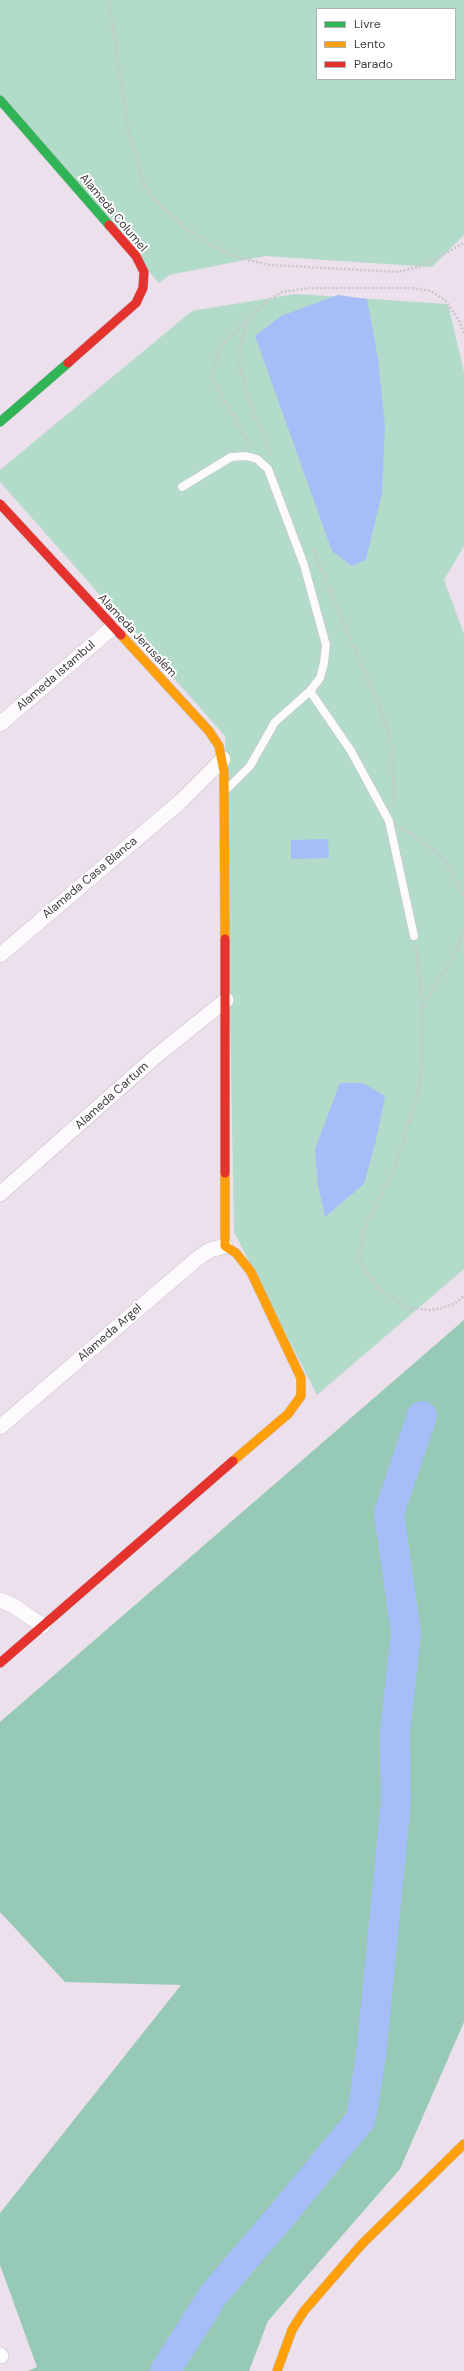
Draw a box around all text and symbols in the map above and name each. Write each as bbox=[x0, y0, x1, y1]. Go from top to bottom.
legend bbox=[316, 8, 456, 80]
text: Livre bbox=[354, 16, 381, 32]
text: Lento bbox=[354, 36, 385, 52]
text: Parado bbox=[354, 56, 393, 72]
street label: Alameda Columel bbox=[76, 171, 150, 255]
street label: Alameda Jerusalém bbox=[95, 591, 179, 681]
street label: Alameda Istambul bbox=[14, 638, 98, 714]
street label: Alameda Casa Blanca bbox=[40, 834, 140, 922]
street label: Alameda Cartum bbox=[72, 1059, 152, 1133]
street label: Alameda Argel bbox=[75, 1301, 145, 1365]

